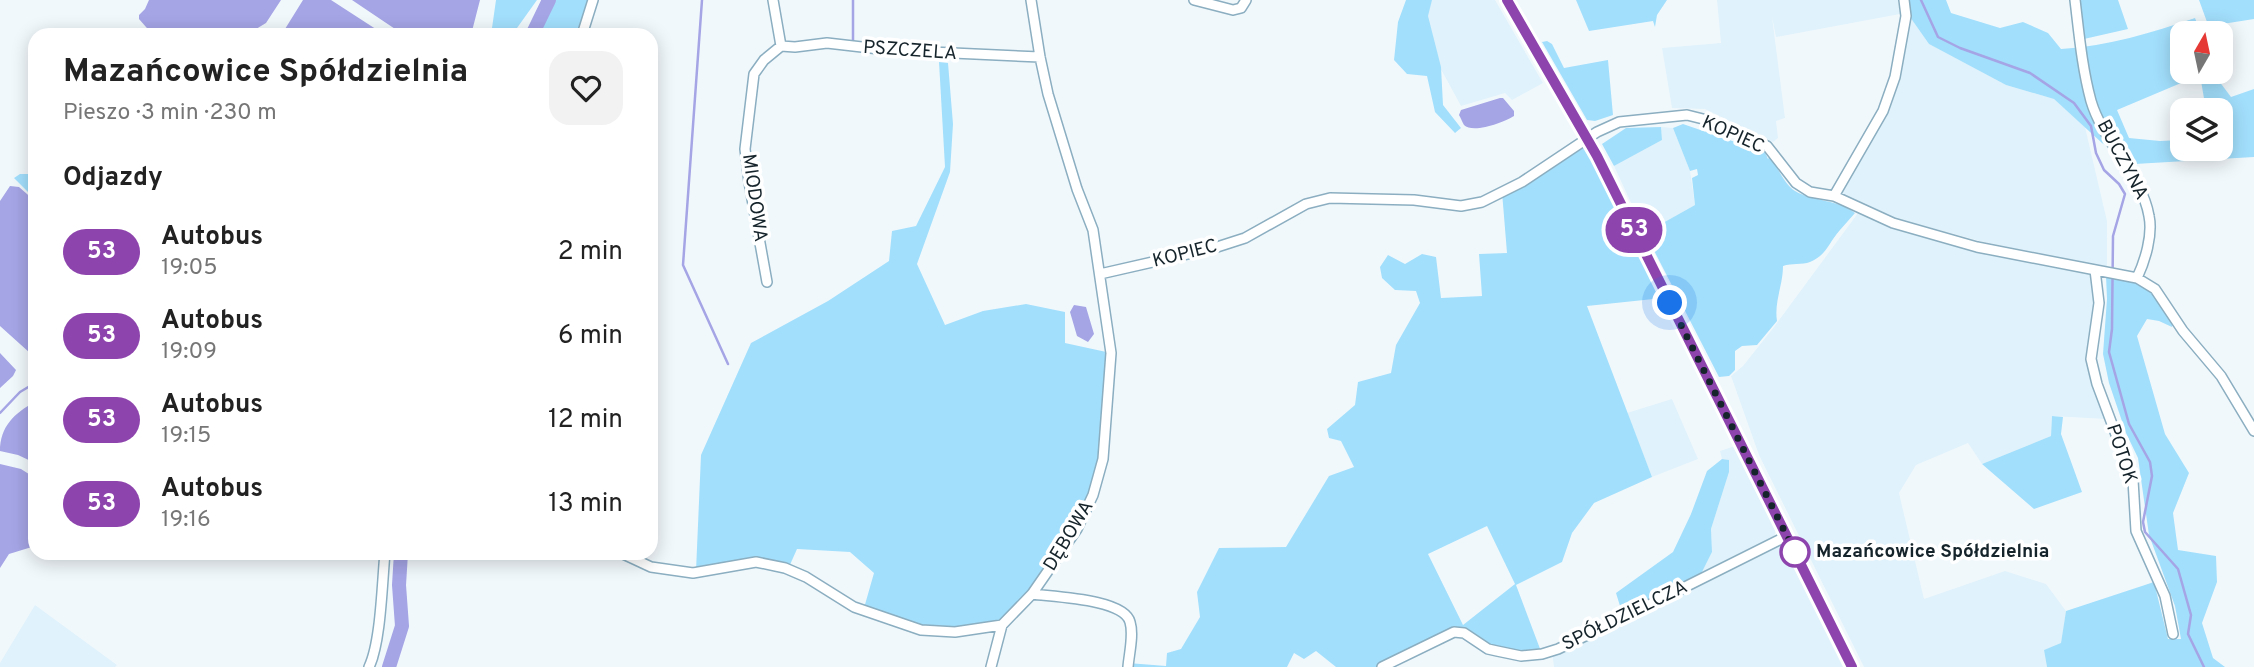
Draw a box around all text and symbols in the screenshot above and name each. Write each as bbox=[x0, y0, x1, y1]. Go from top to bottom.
north arrow bbox=[2170, 21, 2233, 84]
map controls bbox=[2170, 21, 2233, 161]
street label: PSZCZELA bbox=[862, 36, 958, 66]
button: heart bbox=[549, 51, 623, 125]
text: Mazańcowice Spółdzielnia bbox=[63, 52, 468, 94]
button: layers bbox=[2170, 98, 2233, 161]
text: Pieszo · 3 min · 230 m bbox=[63, 99, 277, 128]
street label: KOPIEC bbox=[1698, 111, 1768, 159]
street label: BUCZYNA bbox=[2091, 116, 2153, 204]
street label: MIODOWA bbox=[736, 152, 772, 244]
text: Odjazdy bbox=[63, 162, 163, 195]
line badge: 53 bbox=[1602, 207, 1666, 253]
text: 53 bbox=[1619, 215, 1649, 245]
text: Autobus bbox=[161, 221, 263, 254]
street label: KOPIEC bbox=[1150, 234, 1220, 274]
text: 2 min bbox=[558, 236, 623, 269]
text: 53 bbox=[87, 237, 116, 267]
text: 19:05 bbox=[161, 254, 218, 283]
your location bbox=[1652, 285, 1687, 320]
text: Autobus bbox=[161, 305, 263, 338]
text: 6 min bbox=[558, 320, 623, 353]
text: 53 bbox=[87, 321, 116, 351]
text: 19:09 bbox=[161, 338, 217, 367]
text: Autobus bbox=[161, 389, 263, 422]
text: 12 min bbox=[548, 404, 623, 437]
text: 53 bbox=[87, 405, 116, 435]
street label: POTOK bbox=[2100, 421, 2142, 487]
text: 19:15 bbox=[161, 422, 211, 451]
text: Autobus bbox=[161, 473, 263, 506]
text: 13 min bbox=[548, 488, 623, 521]
text: 53 bbox=[87, 489, 116, 519]
street label: DĘBOWA bbox=[1039, 496, 1099, 576]
text: 19:16 bbox=[161, 506, 211, 535]
marker: Mazańcowice Spółdzielnia bbox=[1780, 537, 1810, 567]
place label: Mazańcowice Spółdzielnia bbox=[1816, 540, 2049, 564]
street label: SPÓŁDZIELCZA bbox=[1558, 574, 1692, 657]

